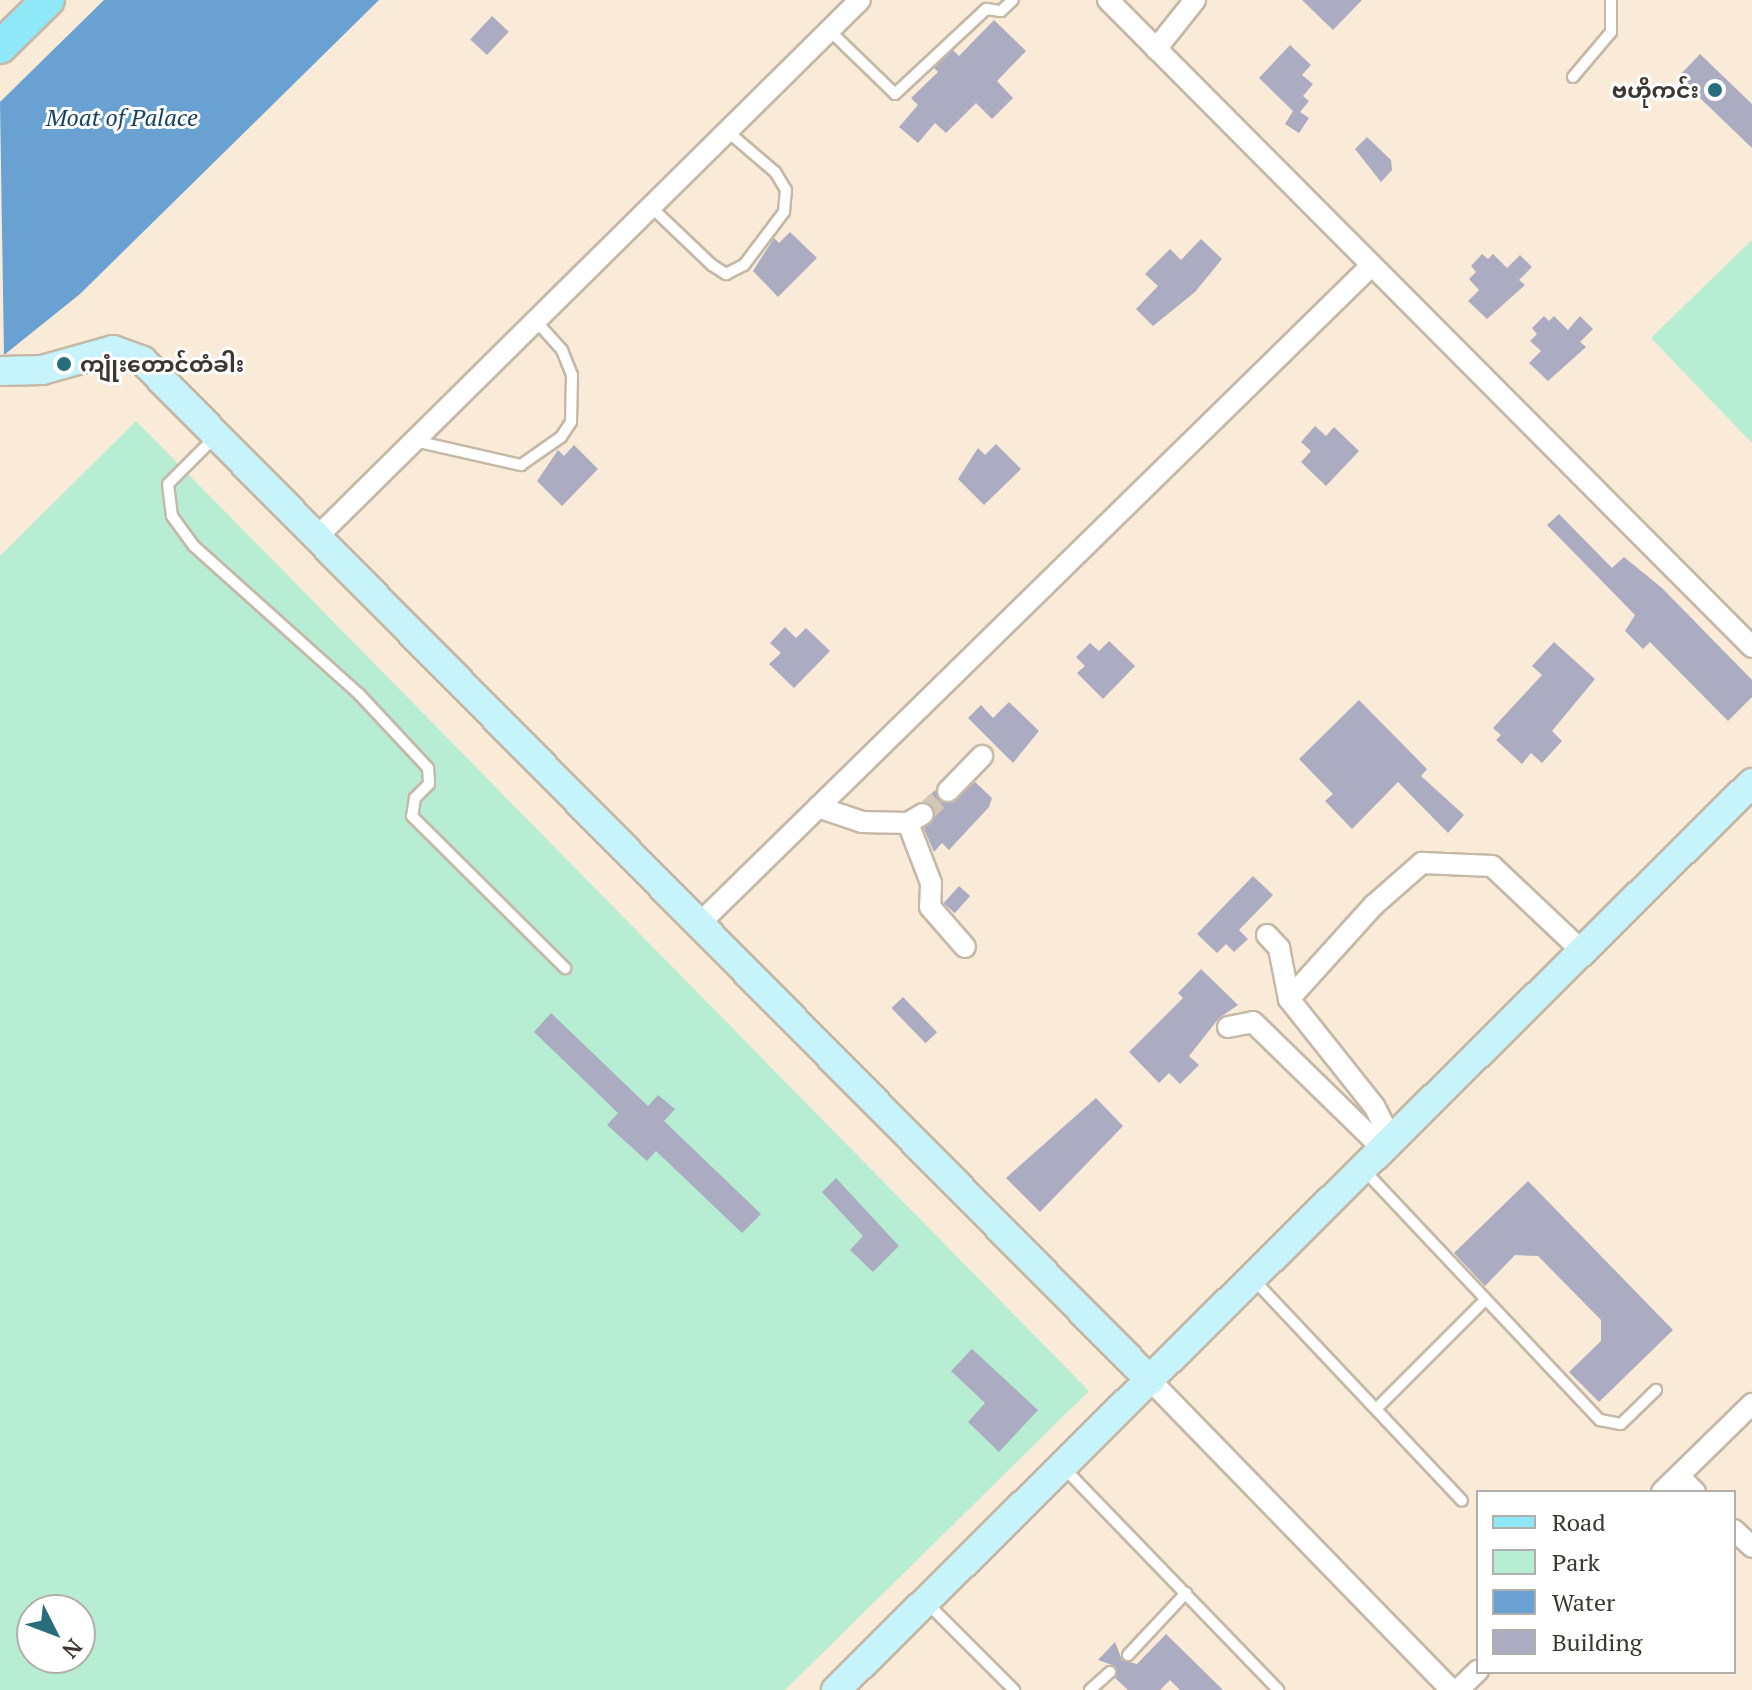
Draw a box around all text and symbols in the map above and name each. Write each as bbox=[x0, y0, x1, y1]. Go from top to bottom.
place label: ဗဟိုကင်း bbox=[1612, 77, 1699, 103]
marker: ဗဟိုကင်း bbox=[1706, 81, 1724, 99]
water label: Moat of Palace bbox=[46, 104, 198, 132]
place label: ကျုံးတောင်တံခါး bbox=[80, 351, 244, 377]
marker: ကျုံးတောင်တံခါး bbox=[55, 355, 73, 373]
legend bbox=[1476, 1490, 1736, 1674]
text: Road bbox=[1552, 1506, 1606, 1538]
text: Park bbox=[1552, 1546, 1600, 1578]
text: Water bbox=[1552, 1586, 1615, 1618]
north arrow bbox=[16, 1594, 96, 1674]
text: Building bbox=[1552, 1626, 1642, 1658]
text: N bbox=[56, 1633, 89, 1665]

